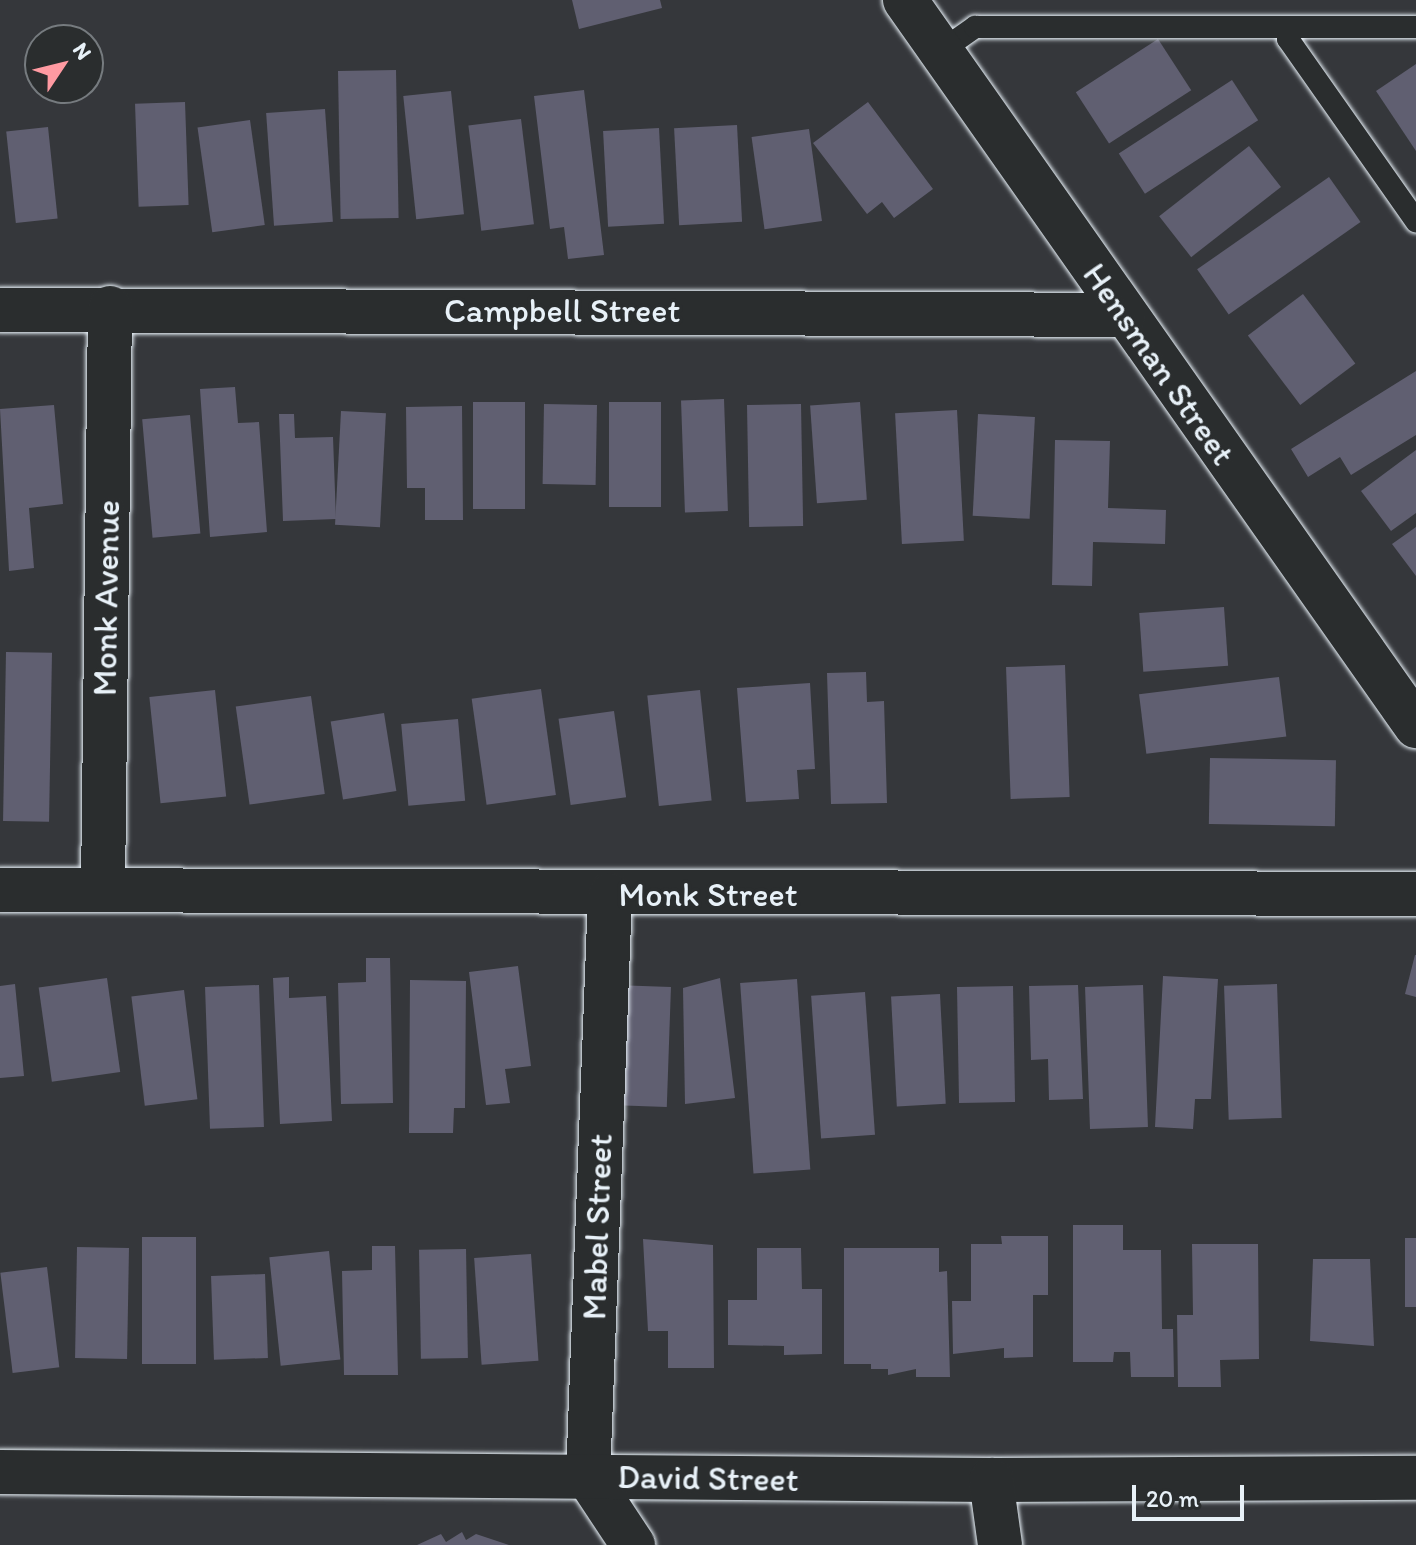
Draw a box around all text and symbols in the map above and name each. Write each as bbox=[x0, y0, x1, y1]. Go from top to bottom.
north arrow bbox=[24, 24, 104, 104]
text: N bbox=[67, 37, 98, 65]
street label: Hensman Street bbox=[1075, 256, 1243, 472]
street label: Campbell Street bbox=[444, 291, 680, 331]
street label: Monk Avenue bbox=[84, 500, 128, 696]
street label: Monk Street bbox=[619, 875, 797, 915]
street label: Mabel Street bbox=[573, 1134, 621, 1320]
street label: David Street bbox=[618, 1456, 798, 1500]
scale bar bbox=[1136, 1469, 1248, 1519]
text: 20 m bbox=[1146, 1484, 1199, 1513]

